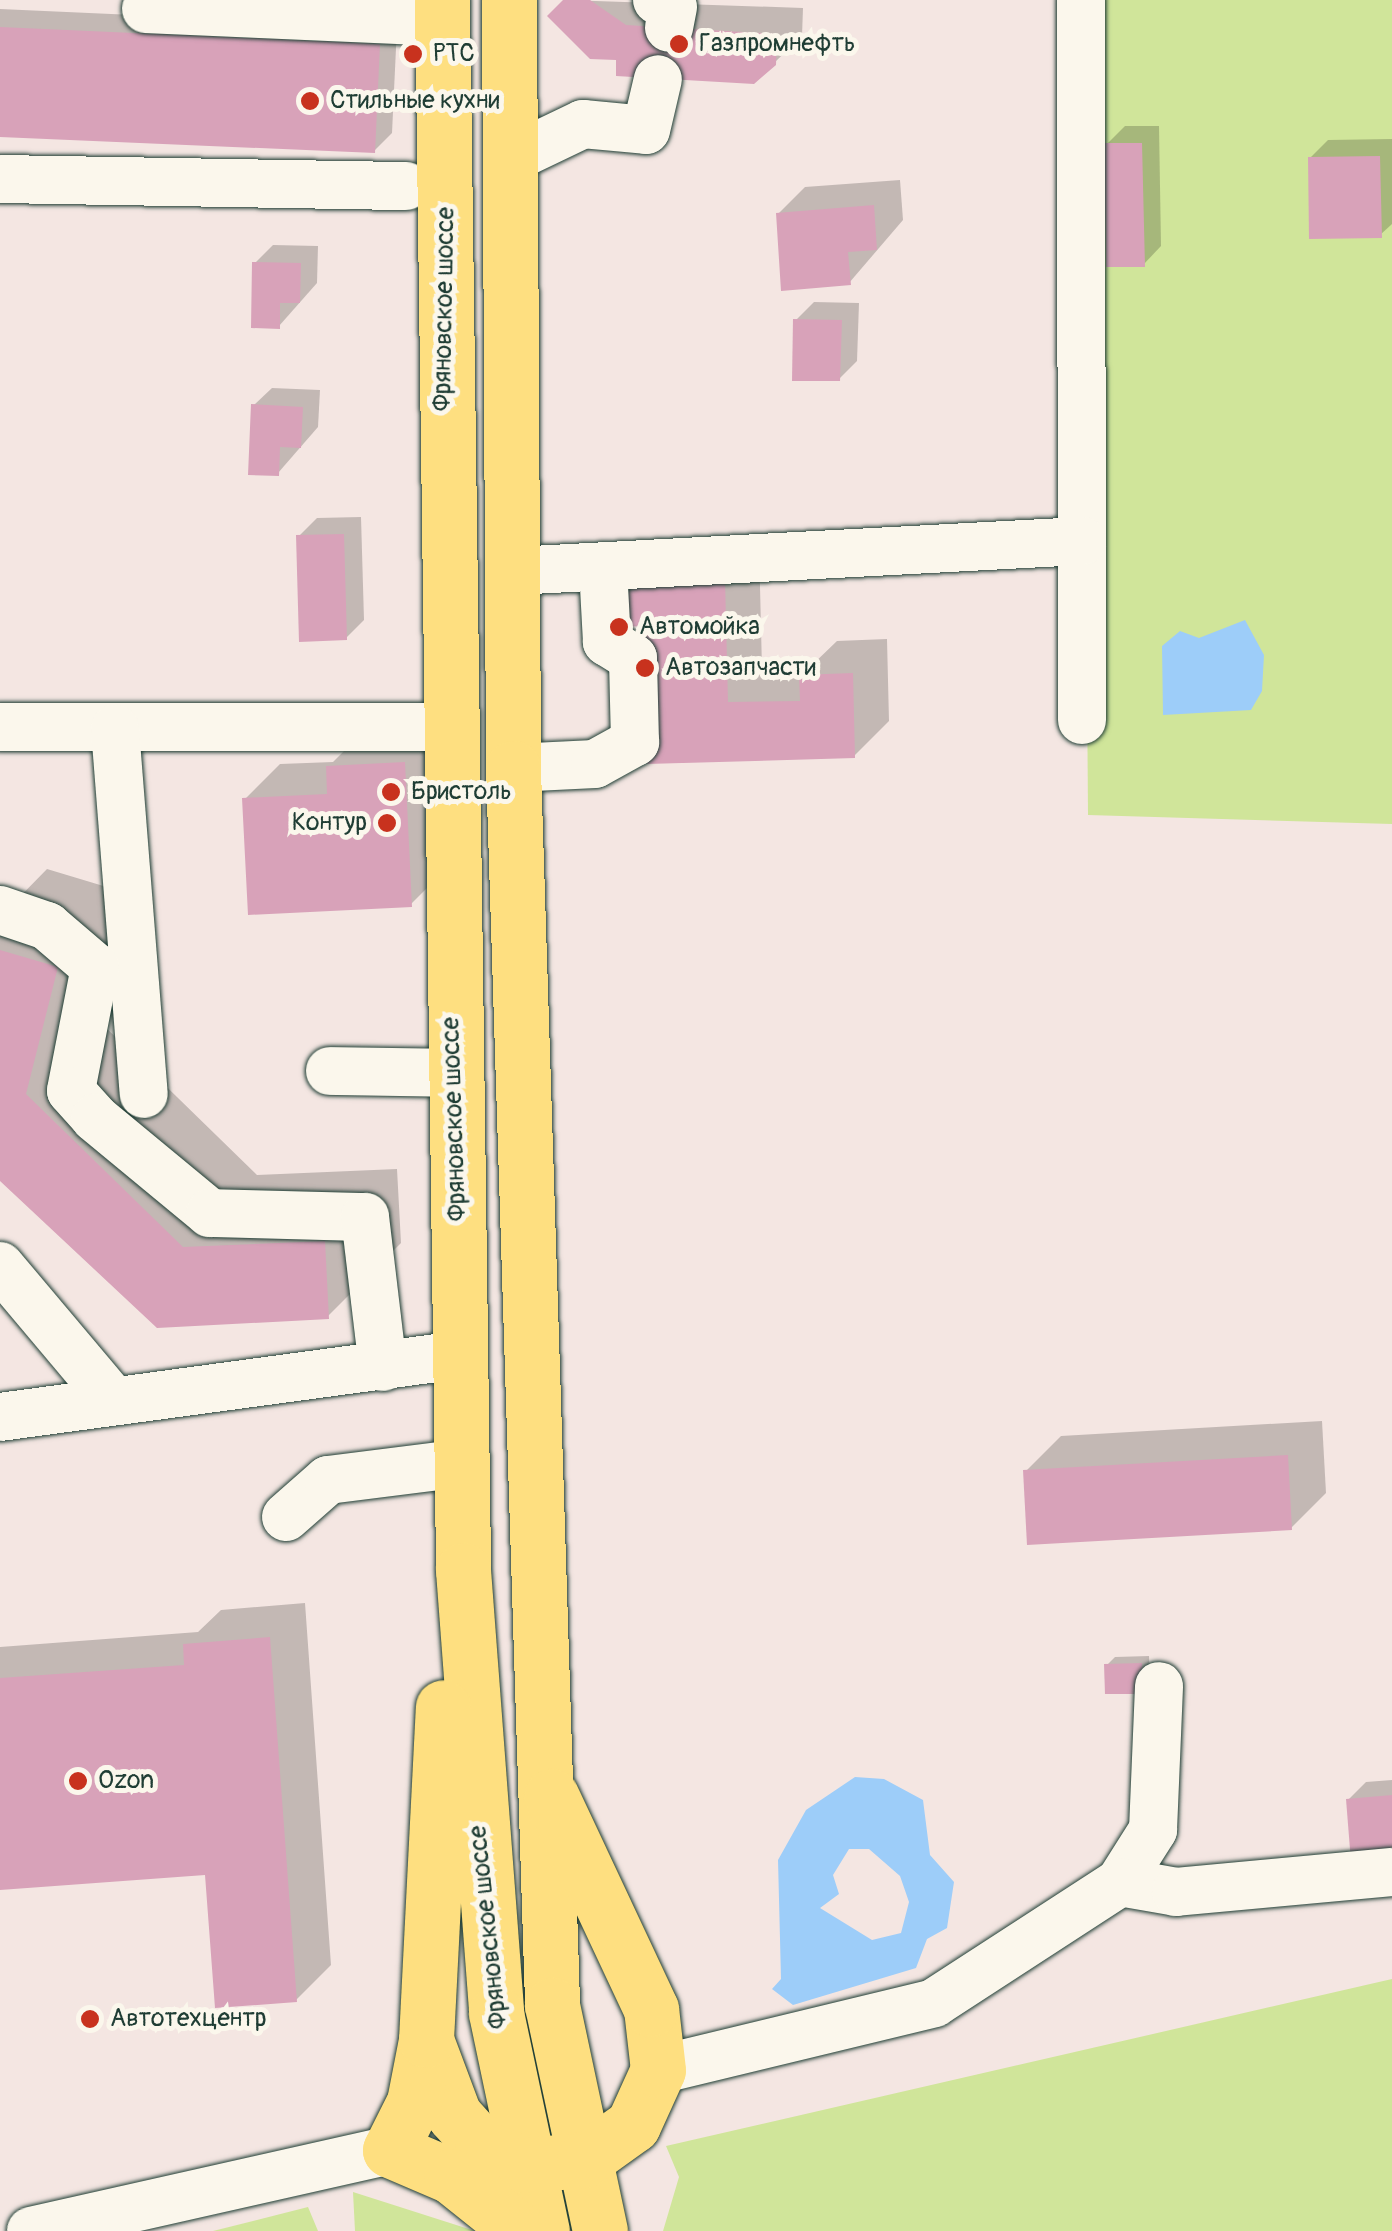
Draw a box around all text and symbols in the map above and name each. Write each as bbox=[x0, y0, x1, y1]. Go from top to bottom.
place label: Газпромнефть bbox=[699, 29, 856, 59]
marker: Газпромнефть bbox=[668, 33, 690, 55]
place label: РТС bbox=[433, 39, 475, 69]
marker: РТС bbox=[402, 43, 424, 65]
place label: Стильные кухни bbox=[330, 86, 500, 116]
marker: Стильные кухни bbox=[299, 90, 321, 112]
street label: Фряновское шоссе bbox=[428, 207, 462, 411]
place label: Автомойка bbox=[639, 612, 760, 642]
marker: Автомойка bbox=[608, 616, 630, 638]
place label: Автозапчасти bbox=[665, 653, 816, 683]
marker: Автозапчасти bbox=[634, 657, 656, 679]
place label: Бристоль bbox=[411, 777, 512, 807]
marker: Бристоль bbox=[380, 781, 402, 803]
place label: Контур bbox=[292, 808, 367, 838]
marker: Контур bbox=[376, 812, 398, 834]
street label: Фряновское шоссе bbox=[436, 1016, 474, 1222]
place label: Ozon bbox=[98, 1766, 154, 1796]
marker: Ozon bbox=[67, 1770, 89, 1792]
street label: Фряновское шоссе bbox=[463, 1824, 515, 2030]
place label: Автотехцентр bbox=[110, 2004, 267, 2034]
marker: Автотехцентр bbox=[79, 2008, 101, 2030]

